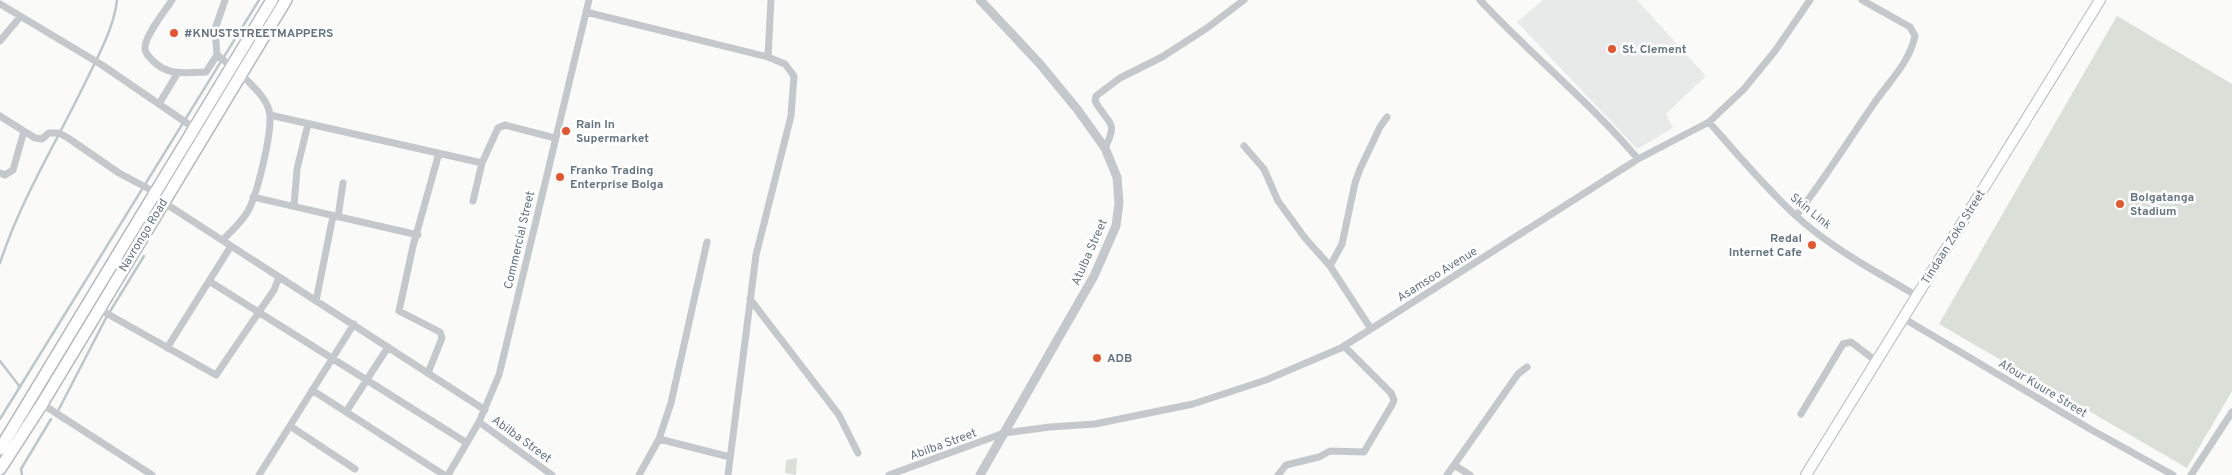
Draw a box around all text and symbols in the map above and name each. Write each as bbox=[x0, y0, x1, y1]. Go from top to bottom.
place label: #KNUSTSTREETMAPPERS bbox=[184, 26, 333, 42]
marker: #KNUSTSTREETMAPPERS bbox=[168, 27, 180, 39]
place label: St. Clement bbox=[1622, 42, 1687, 58]
marker: St. Clement bbox=[1606, 43, 1618, 55]
place label: Rain In Supermarket bbox=[576, 117, 649, 147]
marker: Rain In Supermarket bbox=[560, 125, 572, 137]
place label: Franko Trading Enterprise Bolga bbox=[570, 163, 663, 193]
marker: Franko Trading Enterprise Bolga bbox=[554, 171, 566, 183]
street label: Tindaan Zoko Street bbox=[1918, 187, 1990, 288]
street label: Commercial Street bbox=[501, 189, 539, 291]
street label: Skin Link bbox=[1786, 190, 1834, 233]
place label: Bolgatanga Stadium bbox=[2130, 190, 2194, 220]
street label: Navrongo Road bbox=[116, 196, 172, 275]
marker: Bolgatanga Stadium bbox=[2114, 198, 2126, 210]
street label: Atulba Street bbox=[1068, 217, 1112, 288]
place label: Redal Internet Cafe bbox=[1729, 231, 1802, 261]
marker: Redal Internet Cafe bbox=[1806, 239, 1818, 251]
street label: Asamsoo Avenue bbox=[1394, 244, 1481, 306]
place label: ADB bbox=[1107, 351, 1132, 367]
marker: ADB bbox=[1091, 352, 1103, 364]
street label: Afour Kuure Street bbox=[1995, 356, 2090, 422]
street label: Abilba Street bbox=[488, 413, 554, 467]
street label: Abilba Street bbox=[908, 425, 979, 464]

